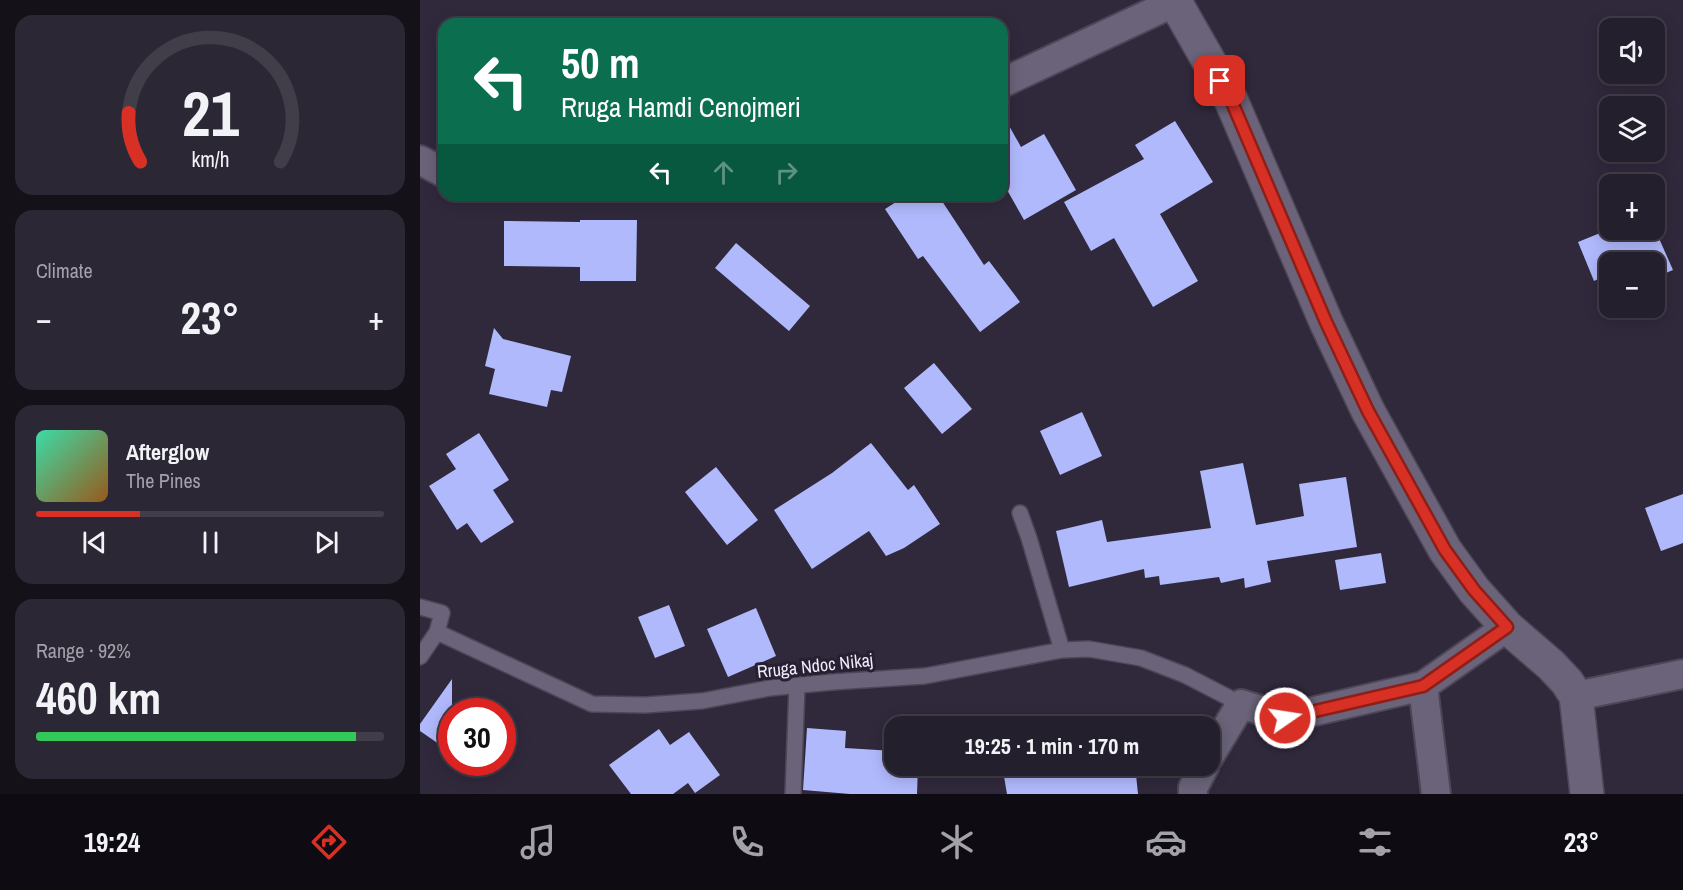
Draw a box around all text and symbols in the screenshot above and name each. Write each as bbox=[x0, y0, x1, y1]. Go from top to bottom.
map controls bbox=[1599, 18, 1665, 318]
button: sound bbox=[1599, 18, 1665, 84]
text: 50 m bbox=[561, 35, 640, 91]
icon: left bbox=[462, 42, 540, 120]
pin bbox=[1194, 55, 1245, 106]
icon: arrive bbox=[1203, 64, 1236, 97]
text: 21 bbox=[182, 71, 239, 155]
text: Rruga Hamdi Cenojmeri bbox=[561, 89, 801, 125]
button: layers bbox=[1599, 96, 1665, 162]
text: km/h bbox=[191, 145, 229, 174]
icon: left bbox=[644, 156, 677, 189]
icon: ahead bbox=[707, 156, 740, 189]
icon: right bbox=[770, 156, 803, 189]
button: + bbox=[1599, 174, 1665, 240]
button: − bbox=[1599, 252, 1665, 318]
text: Climate bbox=[36, 257, 93, 284]
text: 23° bbox=[180, 287, 240, 348]
text: − bbox=[36, 296, 52, 340]
text: + bbox=[368, 296, 384, 340]
text: Afterglow bbox=[126, 437, 209, 467]
text: The Pines bbox=[126, 467, 201, 494]
icon: previous bbox=[78, 526, 111, 559]
icon: pause bbox=[194, 526, 227, 559]
icon: next bbox=[310, 526, 343, 559]
text: Range · 92% bbox=[36, 637, 131, 664]
street label: Rruga Ndoc Nikaj bbox=[756, 647, 874, 684]
text: 460 km bbox=[36, 667, 161, 728]
position arrow bbox=[1253, 686, 1317, 750]
speed limit sign: 30 bbox=[438, 698, 516, 776]
text: 19:25 · 1 min · 170 m bbox=[965, 731, 1139, 761]
icon: directions bbox=[308, 821, 350, 863]
icon: music bbox=[517, 821, 559, 863]
icon: phone bbox=[726, 821, 768, 863]
icon: climate bbox=[936, 821, 978, 863]
icon: car bbox=[1145, 821, 1187, 863]
icon: filters bbox=[1354, 821, 1396, 863]
text: 19:24 bbox=[84, 824, 140, 860]
text: 23° bbox=[1564, 824, 1599, 860]

